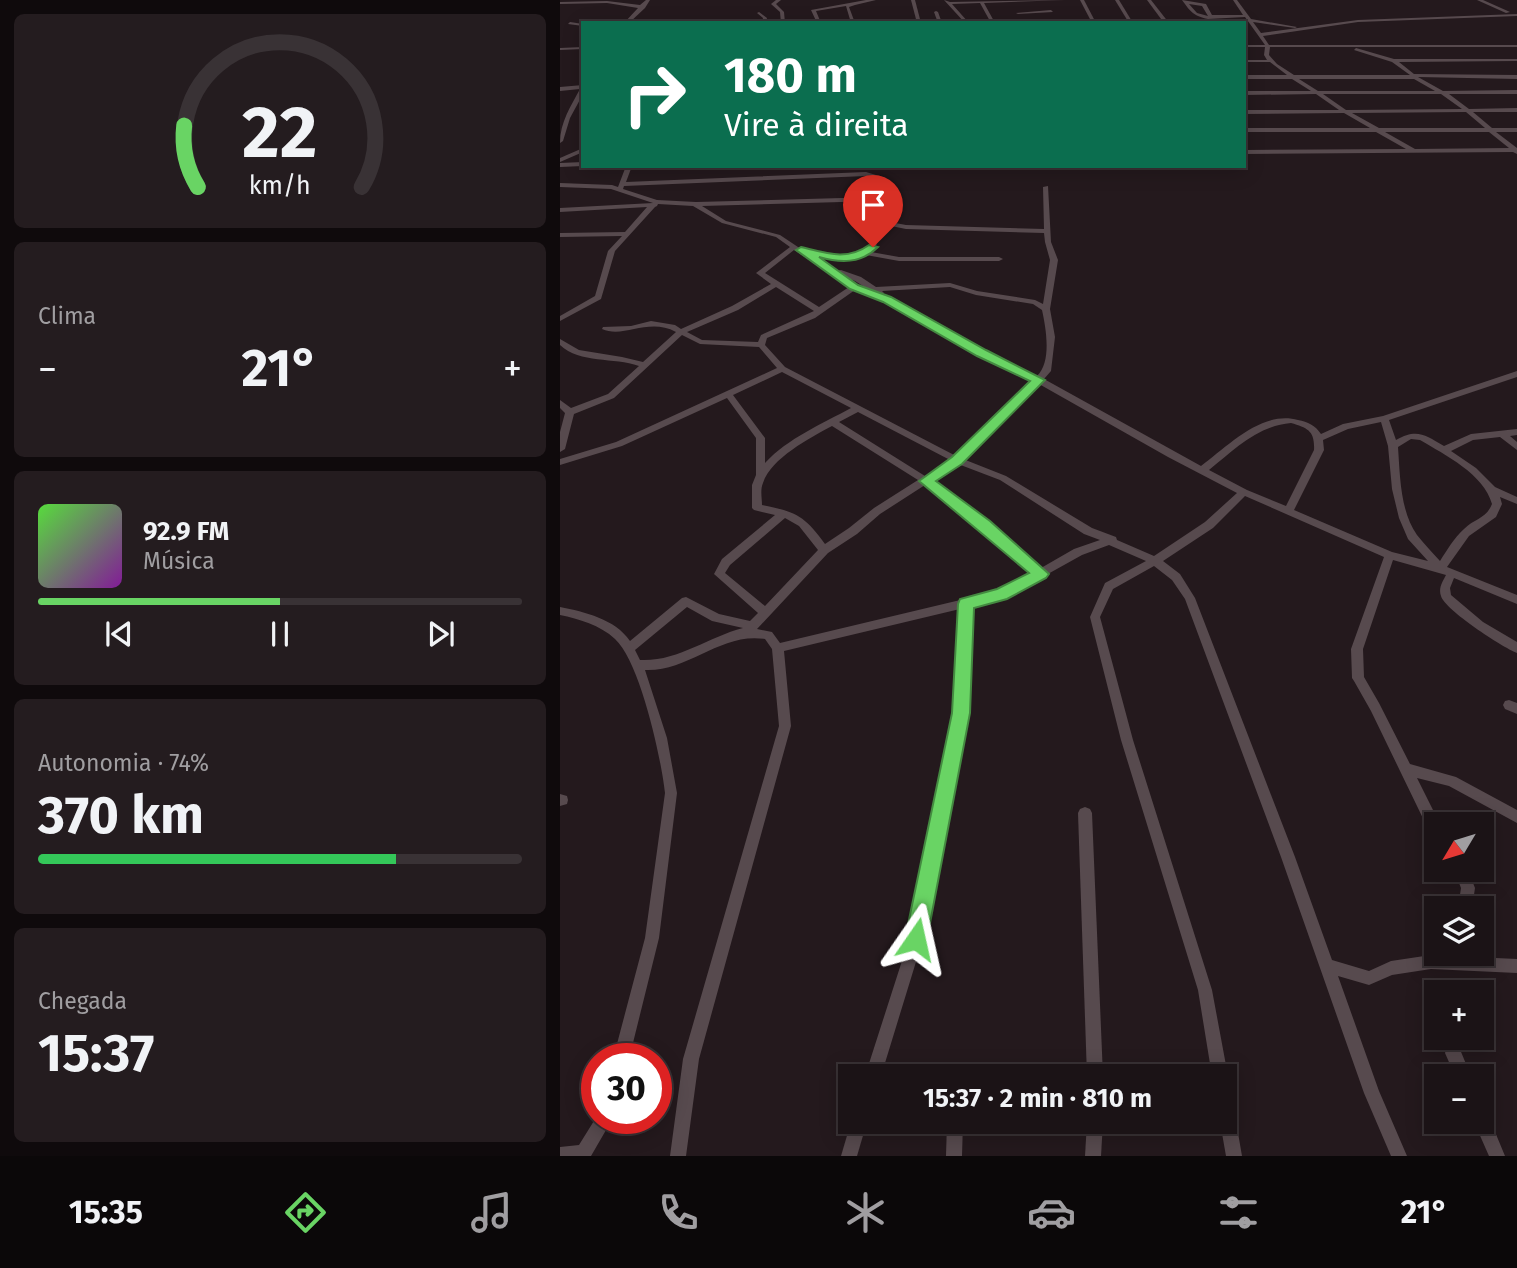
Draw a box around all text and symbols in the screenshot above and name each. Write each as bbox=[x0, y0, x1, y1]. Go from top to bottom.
text: 180 m bbox=[724, 46, 857, 105]
icon: right bbox=[609, 49, 700, 140]
text: 22 bbox=[242, 90, 318, 177]
text: Vire à direita bbox=[724, 106, 909, 144]
text: km/h bbox=[249, 171, 311, 201]
pin bbox=[843, 175, 903, 247]
icon: arrive bbox=[854, 186, 892, 224]
text: Clima bbox=[38, 302, 96, 330]
text: 21° bbox=[242, 337, 319, 400]
text: − bbox=[38, 346, 57, 392]
text: + bbox=[503, 346, 522, 392]
text: 92.9 FM bbox=[143, 516, 229, 547]
text: Música bbox=[143, 547, 215, 575]
icon: previous bbox=[100, 615, 138, 653]
icon: pause bbox=[261, 615, 299, 653]
icon: next bbox=[422, 615, 460, 653]
text: Autonomia · 74% bbox=[38, 749, 209, 777]
text: 370 km bbox=[38, 784, 204, 847]
north arrow bbox=[1424, 812, 1494, 882]
map controls bbox=[1424, 812, 1494, 1134]
button: layers bbox=[1424, 896, 1494, 966]
position arrow bbox=[879, 902, 953, 976]
button: + bbox=[1424, 980, 1494, 1050]
text: Chegada bbox=[38, 987, 127, 1015]
text: 15:37 bbox=[38, 1022, 154, 1085]
speed limit sign: 30 bbox=[581, 1043, 672, 1134]
button: − bbox=[1424, 1064, 1494, 1134]
text: 15:37 · 2 min · 810 m bbox=[923, 1083, 1152, 1114]
icon: directions bbox=[281, 1188, 330, 1237]
icon: music bbox=[467, 1188, 516, 1237]
icon: phone bbox=[654, 1188, 703, 1237]
icon: climate bbox=[841, 1188, 890, 1237]
icon: car bbox=[1027, 1188, 1076, 1237]
icon: filters bbox=[1214, 1188, 1263, 1237]
text: 15:35 bbox=[69, 1193, 143, 1231]
text: 21° bbox=[1401, 1193, 1448, 1231]

